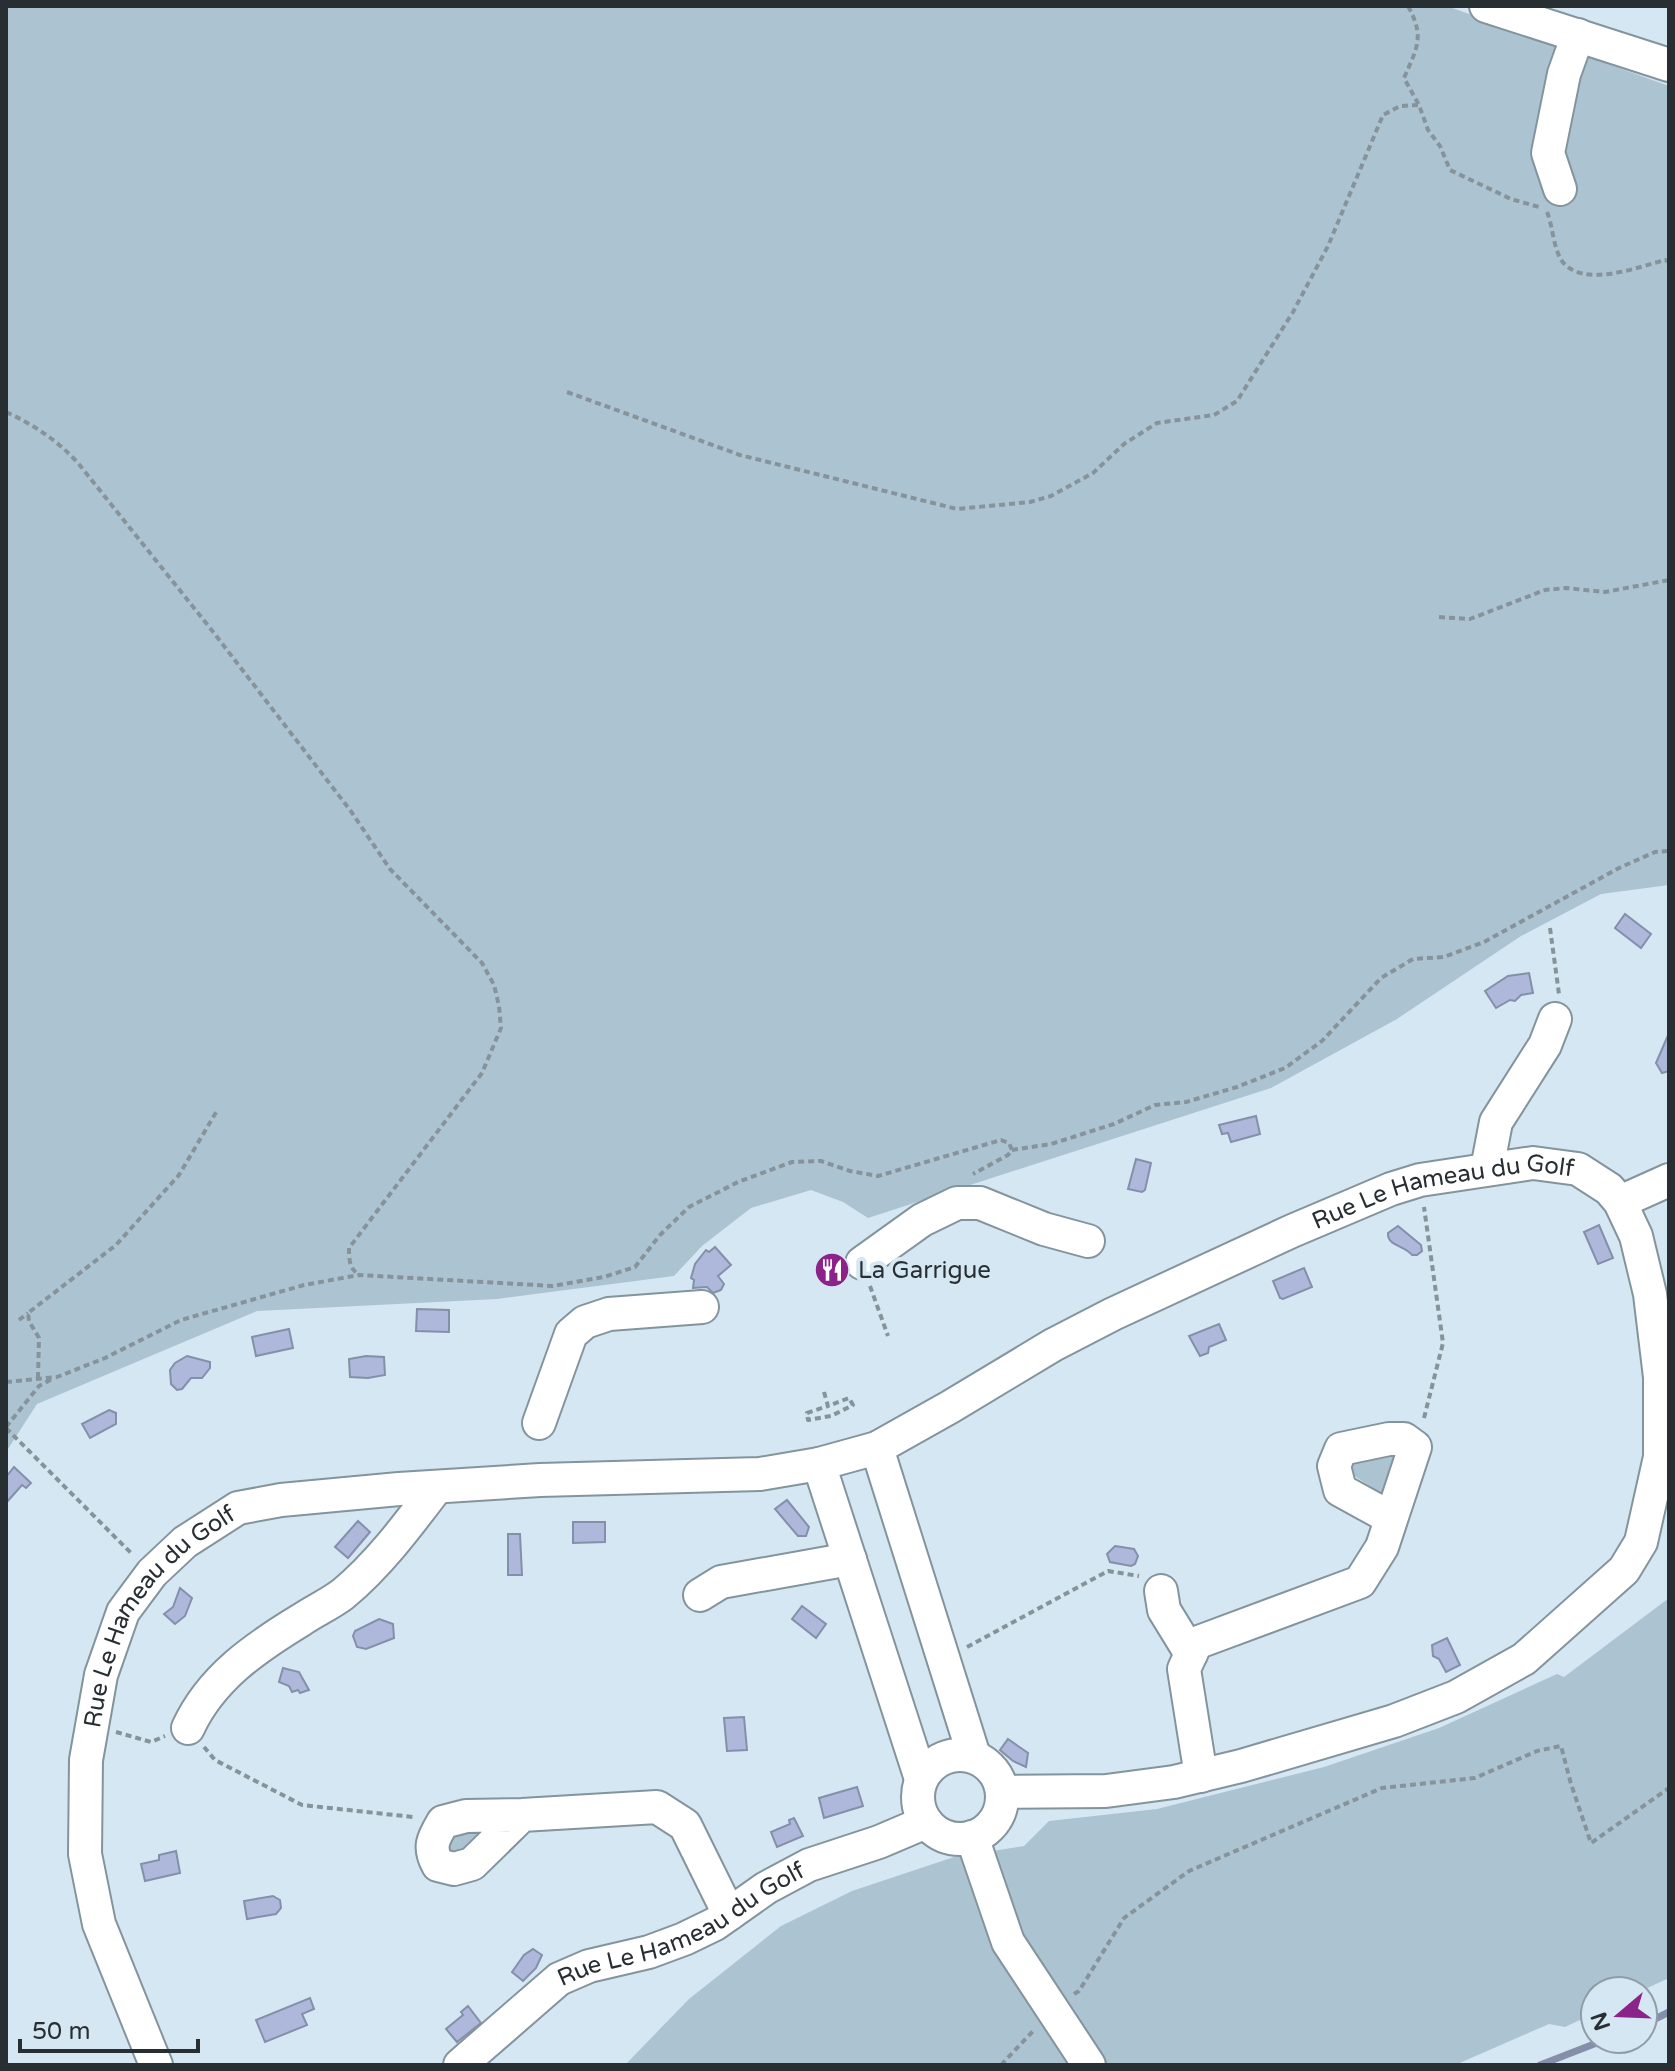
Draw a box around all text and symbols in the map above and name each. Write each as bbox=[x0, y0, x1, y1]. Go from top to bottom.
street label: Rue Le Hameau du Golf bbox=[1308, 1148, 1577, 1236]
restaurant icon: La Garrigue bbox=[813, 1251, 851, 1289]
place label: La Garrigue bbox=[858, 1256, 991, 1285]
street label: Rue Le Hameau du Golf bbox=[78, 1499, 242, 1730]
street label: Rue Le Hameau du Golf bbox=[553, 1856, 811, 1993]
north arrow bbox=[1579, 1975, 1659, 2055]
scale bar bbox=[20, 2003, 198, 2053]
text: N bbox=[1586, 2009, 1616, 2034]
text: 50 m bbox=[32, 2017, 90, 2046]

